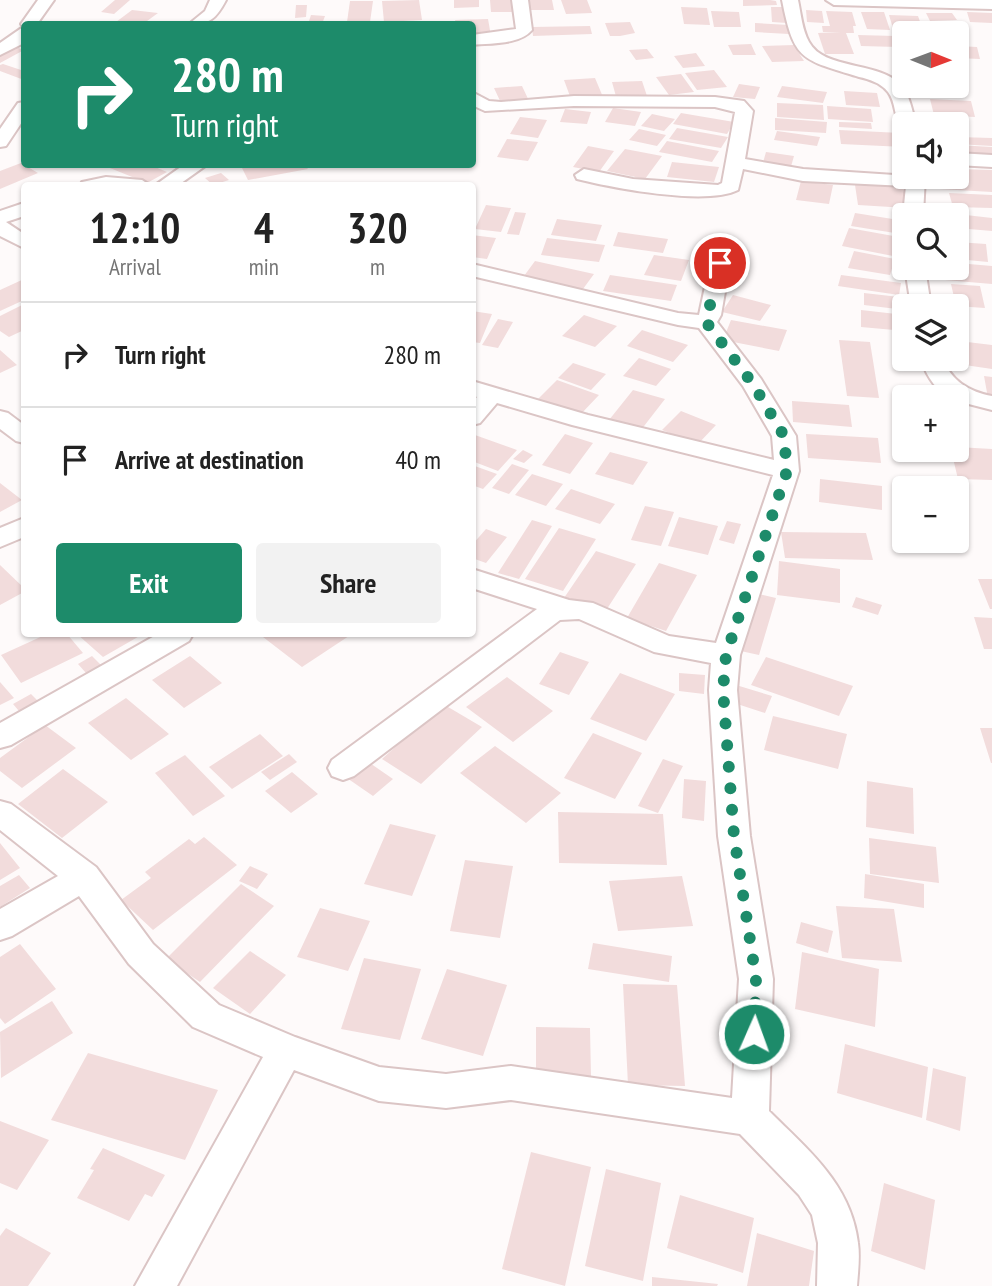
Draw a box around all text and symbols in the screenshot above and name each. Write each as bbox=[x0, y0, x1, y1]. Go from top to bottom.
north arrow bbox=[892, 21, 970, 98]
map controls bbox=[892, 21, 969, 553]
text: 280 m bbox=[171, 42, 284, 106]
icon: right bbox=[56, 49, 147, 140]
text: Turn right bbox=[171, 104, 279, 146]
button: sound bbox=[892, 112, 969, 189]
text: 12:10 bbox=[89, 200, 180, 255]
text: 4 bbox=[254, 200, 274, 255]
text: 320 bbox=[347, 200, 408, 255]
button: search bbox=[892, 203, 969, 280]
pin bbox=[690, 233, 750, 293]
icon: arrive bbox=[701, 244, 739, 282]
text: Arrival bbox=[109, 252, 161, 281]
text: min bbox=[249, 252, 279, 281]
text: m bbox=[370, 252, 385, 281]
button: layers bbox=[892, 294, 969, 371]
icon: right bbox=[56, 336, 94, 374]
text: Turn right bbox=[115, 338, 206, 371]
text: 280 m bbox=[383, 338, 441, 371]
button: + bbox=[892, 385, 969, 462]
icon: arrive bbox=[56, 441, 94, 479]
text: Arrive at destination bbox=[115, 443, 304, 476]
text: 40 m bbox=[395, 443, 441, 476]
button: − bbox=[892, 476, 969, 553]
button: Exit bbox=[56, 543, 242, 623]
button: Share bbox=[256, 543, 441, 623]
position arrow bbox=[717, 997, 791, 1071]

